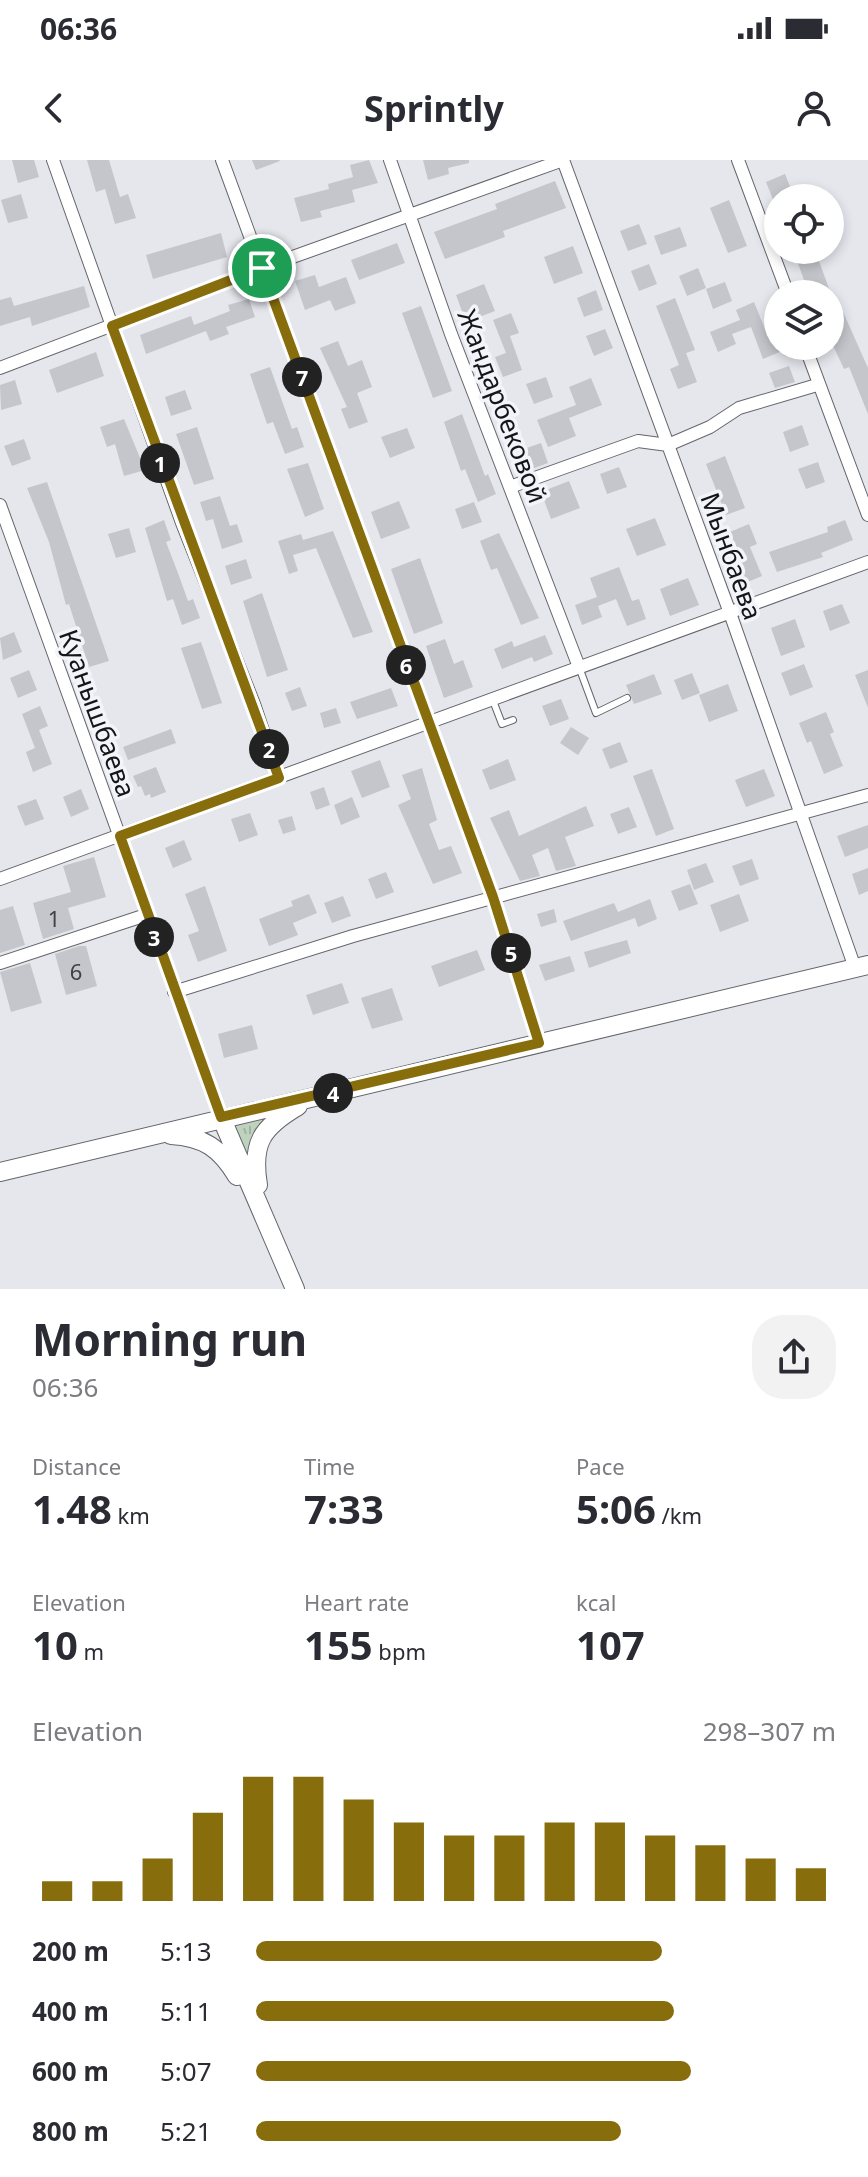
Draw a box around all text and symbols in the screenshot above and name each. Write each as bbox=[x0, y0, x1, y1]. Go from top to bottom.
text: 06:36 bbox=[40, 8, 117, 49]
text: Sprintly bbox=[364, 84, 504, 133]
icon: back bbox=[32, 86, 76, 130]
icon: person bbox=[792, 86, 836, 130]
map controls bbox=[764, 184, 844, 360]
button: locate bbox=[764, 184, 844, 264]
pin bbox=[228, 234, 296, 302]
icon: arrive bbox=[240, 246, 284, 290]
button: layers bbox=[764, 280, 844, 360]
street label: Жандарбековой bbox=[450, 304, 556, 508]
pin: 7 bbox=[282, 357, 322, 397]
text: 7 bbox=[296, 362, 308, 392]
pin: 1 bbox=[140, 443, 180, 483]
text: 1 bbox=[154, 448, 166, 478]
street label: Мынбаева bbox=[692, 487, 772, 625]
street label: Куанышбаева bbox=[51, 624, 145, 802]
pin: 6 bbox=[386, 645, 426, 685]
text: 6 bbox=[400, 650, 412, 680]
pin: 2 bbox=[249, 729, 289, 769]
text: 2 bbox=[263, 734, 275, 764]
house number: 1 bbox=[48, 903, 60, 933]
pin: 3 bbox=[134, 917, 174, 957]
text: 3 bbox=[148, 922, 160, 952]
pin: 5 bbox=[491, 933, 531, 973]
text: 5 bbox=[505, 938, 517, 968]
house number: 6 bbox=[70, 956, 82, 986]
pin: 4 bbox=[313, 1073, 353, 1113]
text: 4 bbox=[327, 1078, 339, 1108]
text: Morning run bbox=[32, 1309, 307, 1369]
button: share bbox=[752, 1315, 836, 1399]
text: 06:36 bbox=[32, 1369, 98, 1405]
text: Distance bbox=[32, 1451, 121, 1481]
text: Time bbox=[304, 1451, 355, 1481]
text: Pace bbox=[576, 1451, 625, 1481]
text: 1.48 bbox=[32, 1481, 112, 1536]
text: 7:33 bbox=[304, 1481, 384, 1536]
text: 5:06 bbox=[576, 1481, 656, 1536]
text: km bbox=[112, 1500, 150, 1530]
text: /km bbox=[656, 1500, 702, 1530]
text: Elevation bbox=[32, 1587, 126, 1617]
text: Heart rate bbox=[304, 1587, 409, 1617]
text: kcal bbox=[576, 1587, 616, 1617]
text: 10 bbox=[32, 1617, 78, 1672]
text: 155 bbox=[304, 1617, 373, 1672]
text: 107 bbox=[576, 1617, 645, 1672]
text: m bbox=[78, 1636, 104, 1666]
text: bpm bbox=[373, 1636, 426, 1666]
text: Elevation bbox=[32, 1713, 143, 1749]
text: 298–307 m bbox=[703, 1713, 836, 1749]
text: 200 m bbox=[32, 1933, 109, 1969]
text: 5:13 bbox=[160, 1933, 212, 1969]
text: 400 m bbox=[32, 1993, 109, 2029]
text: 5:11 bbox=[160, 1993, 212, 2029]
text: 600 m bbox=[32, 2053, 109, 2089]
text: 5:07 bbox=[160, 2053, 212, 2089]
text: 800 m bbox=[32, 2113, 109, 2149]
text: 5:21 bbox=[160, 2113, 212, 2149]

